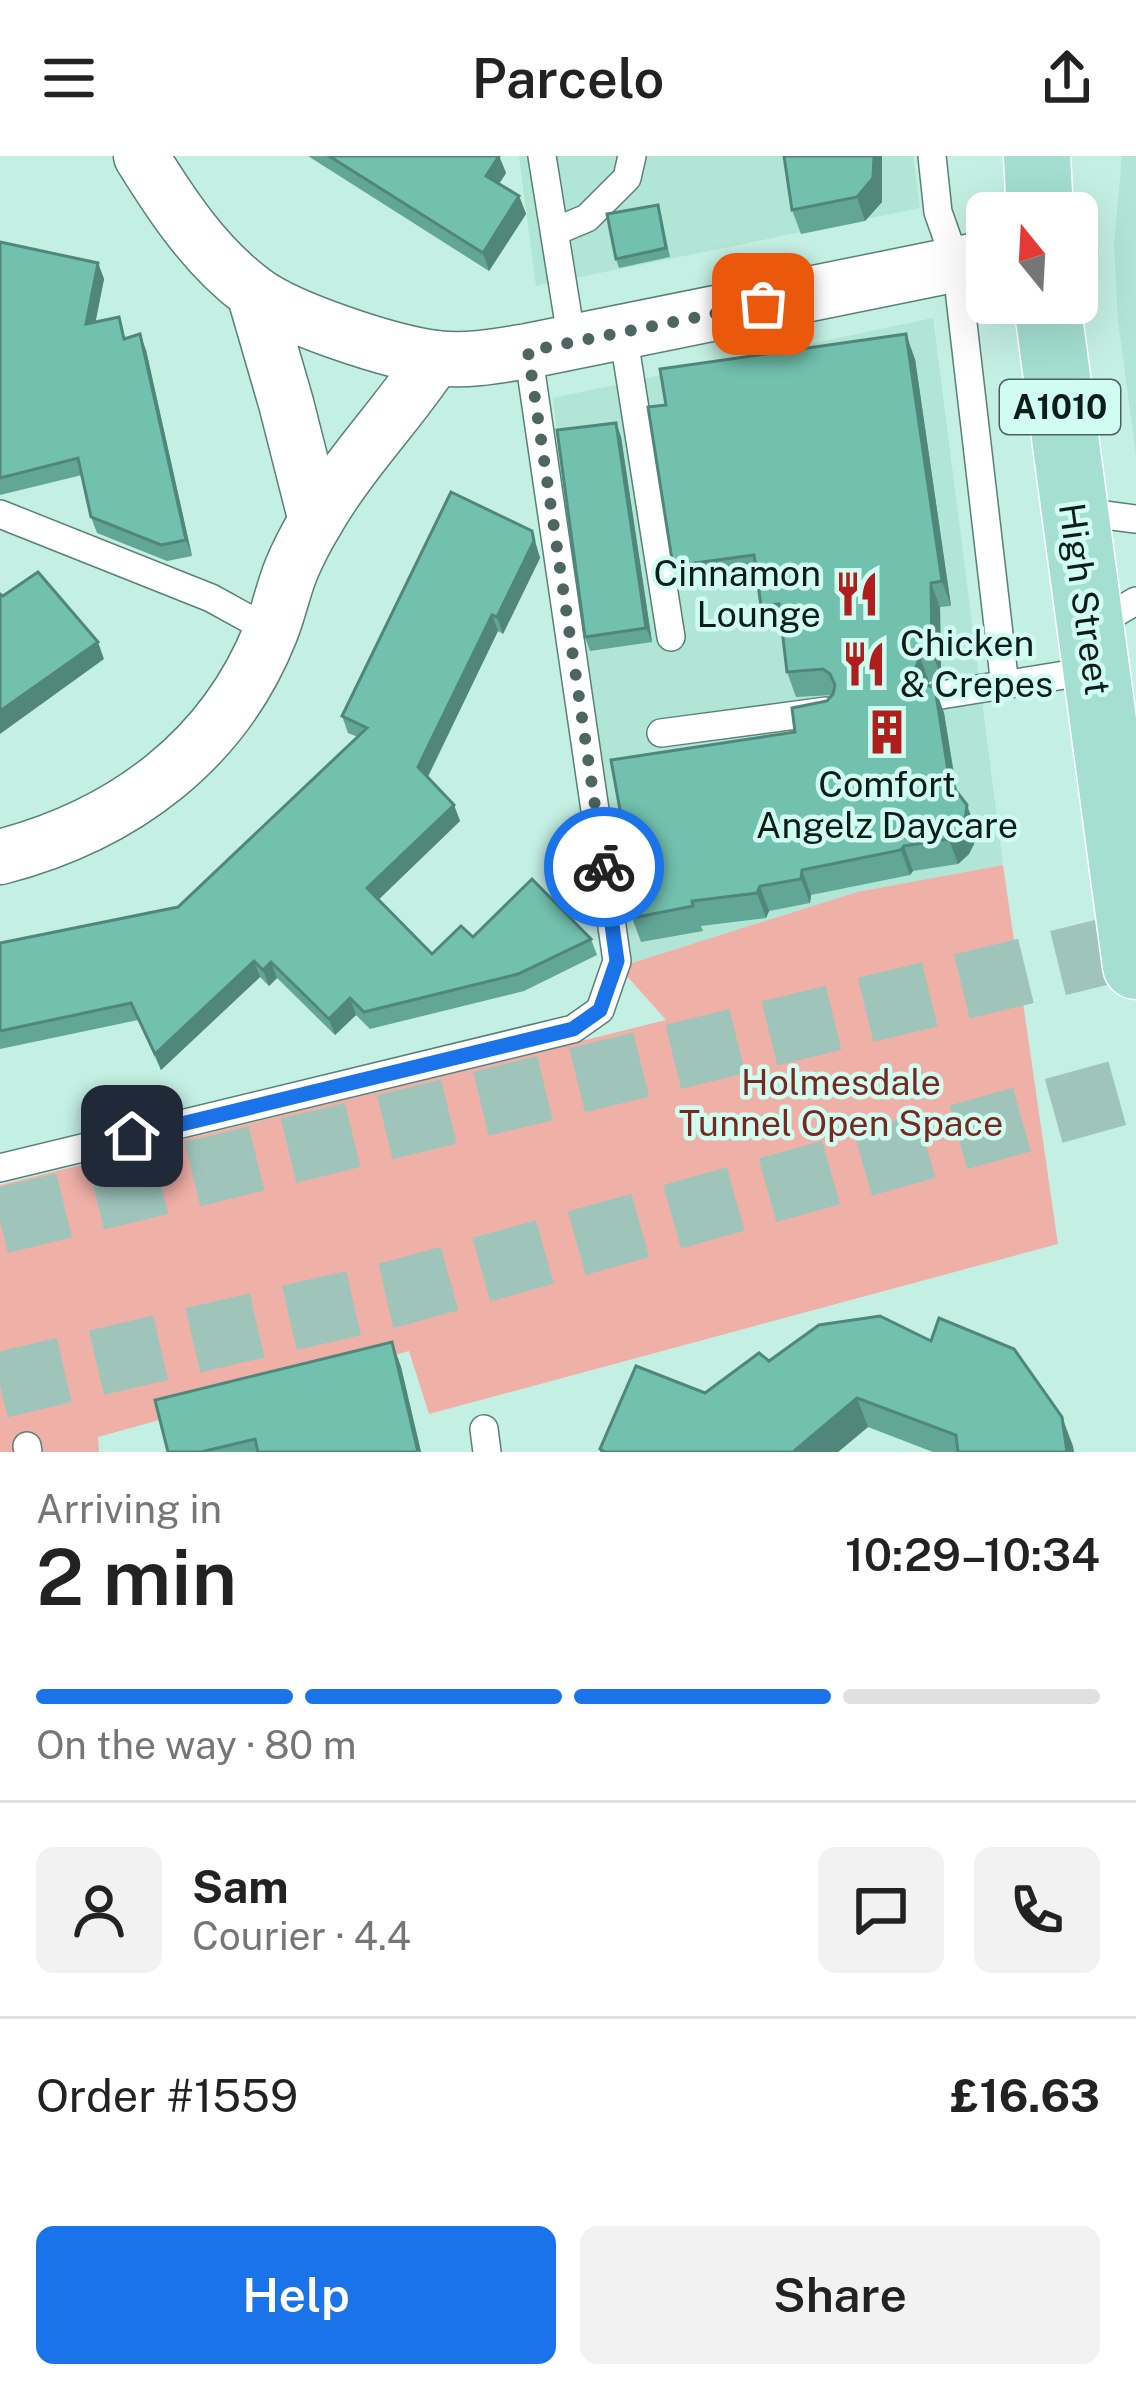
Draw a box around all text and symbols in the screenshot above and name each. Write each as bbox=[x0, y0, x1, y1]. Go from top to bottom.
icon: menu bbox=[36, 45, 102, 111]
icon: share bbox=[1034, 45, 1100, 111]
text: Parcelo bbox=[472, 47, 664, 110]
north arrow bbox=[966, 192, 1098, 324]
map controls bbox=[966, 192, 1098, 324]
pin bbox=[712, 253, 814, 355]
icon: bag bbox=[730, 271, 796, 337]
road number: A1010 bbox=[1000, 380, 1120, 434]
street label: High Street bbox=[1051, 500, 1119, 698]
place label: Cinnamon Lounge bbox=[653, 552, 821, 635]
restaurant icon: Cinnamon Lounge bbox=[832, 569, 882, 619]
place label: Chicken & Crepes bbox=[900, 622, 1053, 705]
restaurant icon: Chicken & Crepes bbox=[839, 639, 889, 689]
building icon: Comfort Angelz Daycare bbox=[862, 707, 912, 757]
place label: Comfort Angelz Daycare bbox=[756, 763, 1018, 846]
courier bbox=[544, 807, 664, 927]
icon: bike bbox=[571, 834, 637, 900]
park label: Holmesdale Tunnel Open Space bbox=[679, 1061, 1003, 1144]
pin bbox=[81, 1085, 183, 1187]
icon: home bbox=[99, 1103, 165, 1169]
text: Arriving in bbox=[36, 1486, 222, 1532]
text: 10:29–10:34 bbox=[845, 1528, 1100, 1581]
text: 2 min bbox=[36, 1531, 237, 1623]
text: On the way · 80 m bbox=[36, 1722, 356, 1768]
button: person bbox=[36, 1847, 162, 1973]
button: chat bbox=[818, 1847, 944, 1973]
button: phone bbox=[974, 1847, 1100, 1973]
text: Sam bbox=[192, 1860, 289, 1913]
text: Courier · 4.4 bbox=[192, 1913, 411, 1959]
text: Order #1559 bbox=[36, 2069, 298, 2122]
text: £16.63 bbox=[950, 2069, 1100, 2122]
button: Help bbox=[36, 2226, 556, 2364]
button: Share bbox=[580, 2226, 1100, 2364]

